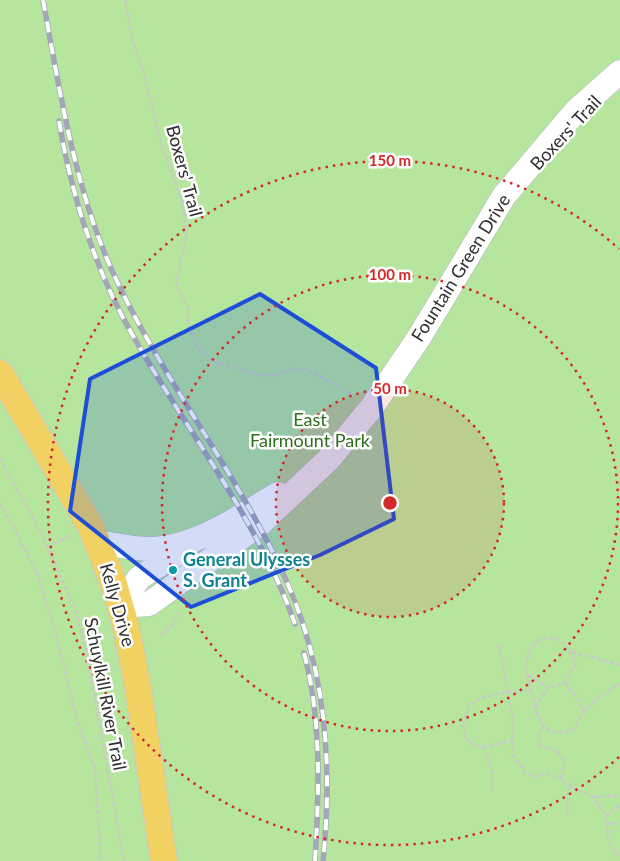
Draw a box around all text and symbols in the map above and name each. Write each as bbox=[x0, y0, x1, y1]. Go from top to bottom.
street label: Boxers' Trail bbox=[525, 90, 605, 174]
street label: Boxers' Trail bbox=[162, 123, 208, 219]
text: 150 m bbox=[369, 151, 411, 169]
street label: Fountain Green Drive bbox=[406, 190, 514, 345]
text: 100 m bbox=[369, 265, 411, 283]
text: 50 m bbox=[373, 379, 407, 397]
park label: East Fairmount Park bbox=[250, 408, 371, 451]
centre of rings bbox=[381, 494, 399, 512]
place label: General Ulysses S. Grant bbox=[183, 548, 310, 591]
street label: Kelly Drive bbox=[96, 561, 140, 649]
marker: General Ulysses S. Grant bbox=[167, 564, 179, 576]
street label: Schuylkill River Trail bbox=[80, 615, 132, 772]

